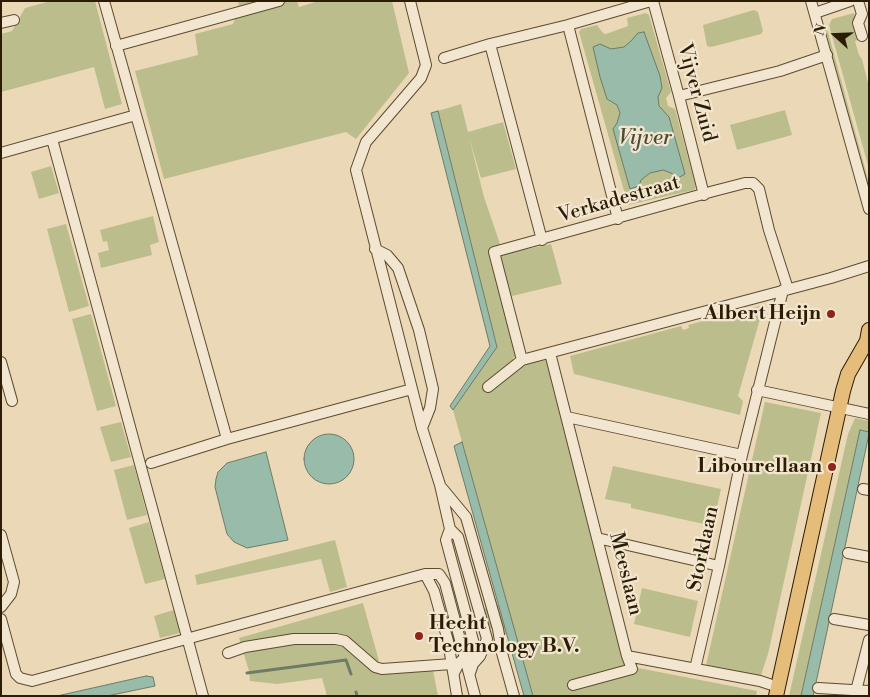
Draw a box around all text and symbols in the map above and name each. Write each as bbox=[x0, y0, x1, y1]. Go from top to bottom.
north arrow bbox=[810, 10, 860, 60]
text: N bbox=[811, 22, 831, 38]
street label: Vijver Zuid bbox=[671, 41, 721, 145]
water label: Vijver bbox=[618, 126, 672, 152]
street label: Verkadestraat bbox=[555, 171, 683, 229]
place label: Albert Heijn bbox=[704, 302, 821, 326]
marker: Albert Heijn bbox=[825, 308, 837, 320]
place label: Libourellaan bbox=[698, 455, 822, 479]
marker: Libourellaan bbox=[826, 461, 838, 473]
street label: Storklaan bbox=[683, 504, 725, 594]
street label: Meeslaan bbox=[603, 530, 647, 618]
place label: Hecht Technology B.V. bbox=[429, 612, 579, 659]
marker: Hecht Technology B.V. bbox=[413, 630, 425, 642]

